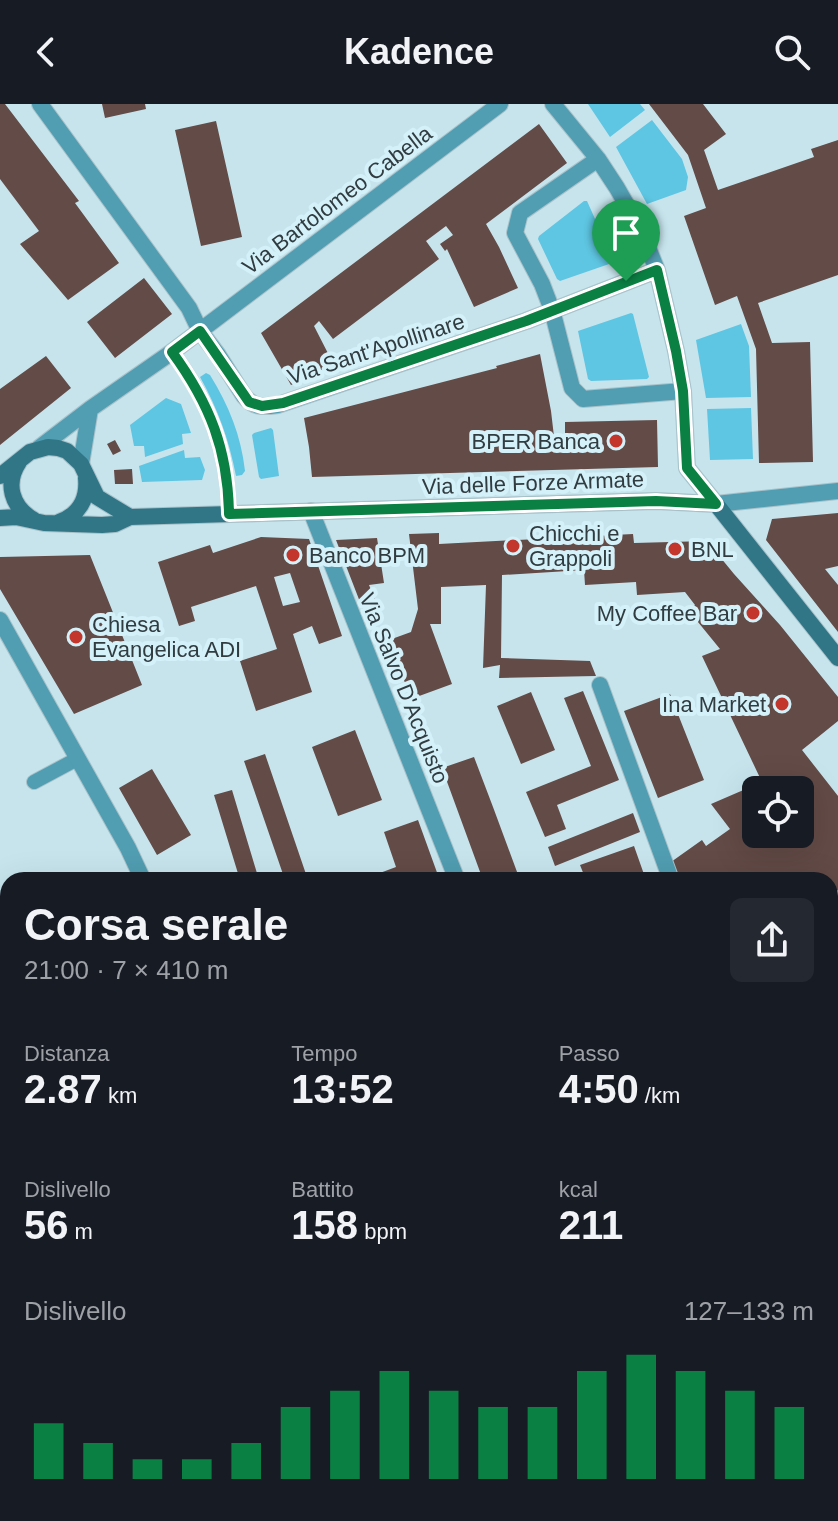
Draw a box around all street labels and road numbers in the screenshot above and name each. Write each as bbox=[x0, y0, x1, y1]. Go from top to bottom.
street label: Via Bartolomeo Cabella bbox=[237, 120, 437, 279]
street label: Via Sant'Apollinare bbox=[284, 309, 468, 389]
street label: Via delle Forze Armate bbox=[422, 467, 644, 499]
street label: Via Salvo D'Acquisto bbox=[354, 589, 454, 787]

